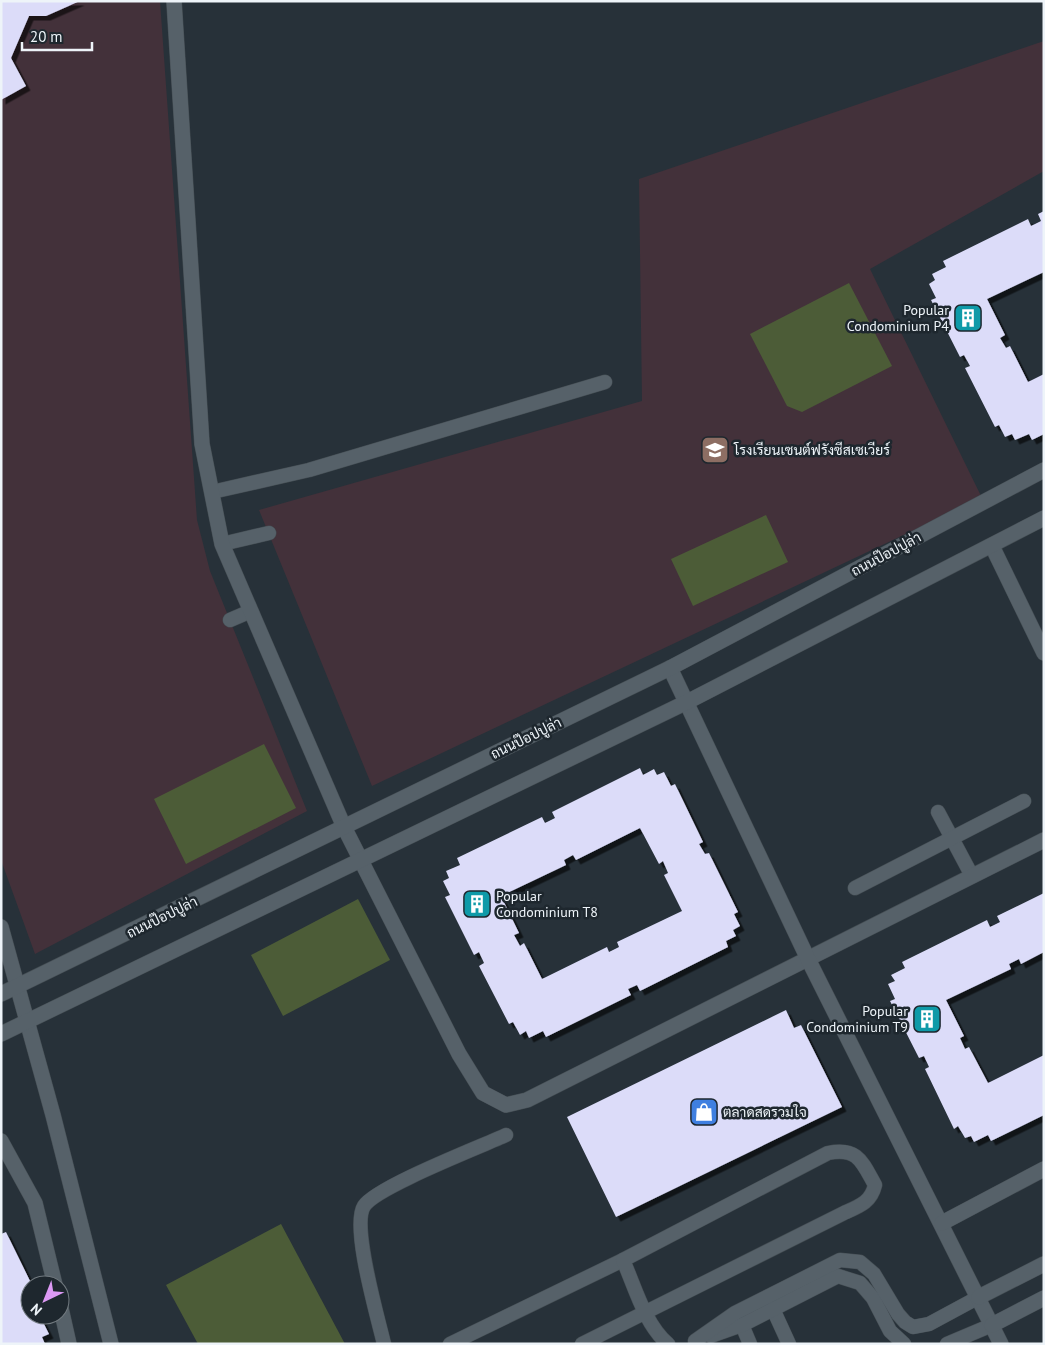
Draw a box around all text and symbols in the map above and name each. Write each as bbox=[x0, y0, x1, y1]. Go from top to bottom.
scale bar bbox=[22, 20, 92, 52]
text: 20 m bbox=[30, 27, 63, 46]
place label: Popular Condominium P4 bbox=[847, 301, 949, 335]
building icon: Popular Condominium P4 bbox=[953, 303, 983, 333]
school or university icon: โรงเรียนเซนต์ฟรังซีสเซเวียร์ bbox=[700, 435, 730, 465]
place label: โรงเรียนเซนต์ฟรังซีสเซเวียร์ bbox=[733, 441, 890, 459]
street label: ถนนป๊อปปูล่า bbox=[848, 528, 925, 581]
street label: ถนนป๊อปปูล่า bbox=[488, 713, 565, 764]
place label: Popular Condominium T8 bbox=[496, 887, 598, 921]
building icon: Popular Condominium T8 bbox=[462, 889, 492, 919]
street label: ถนนป๊อปปูล่า bbox=[124, 892, 201, 943]
place label: Popular Condominium T9 bbox=[806, 1002, 908, 1036]
building icon: Popular Condominium T9 bbox=[912, 1004, 942, 1034]
shop icon: ตลาดสดรวมใจ bbox=[689, 1097, 719, 1127]
place label: ตลาดสดรวมใจ bbox=[723, 1103, 807, 1121]
north arrow bbox=[20, 1275, 70, 1325]
text: N bbox=[27, 1300, 46, 1319]

